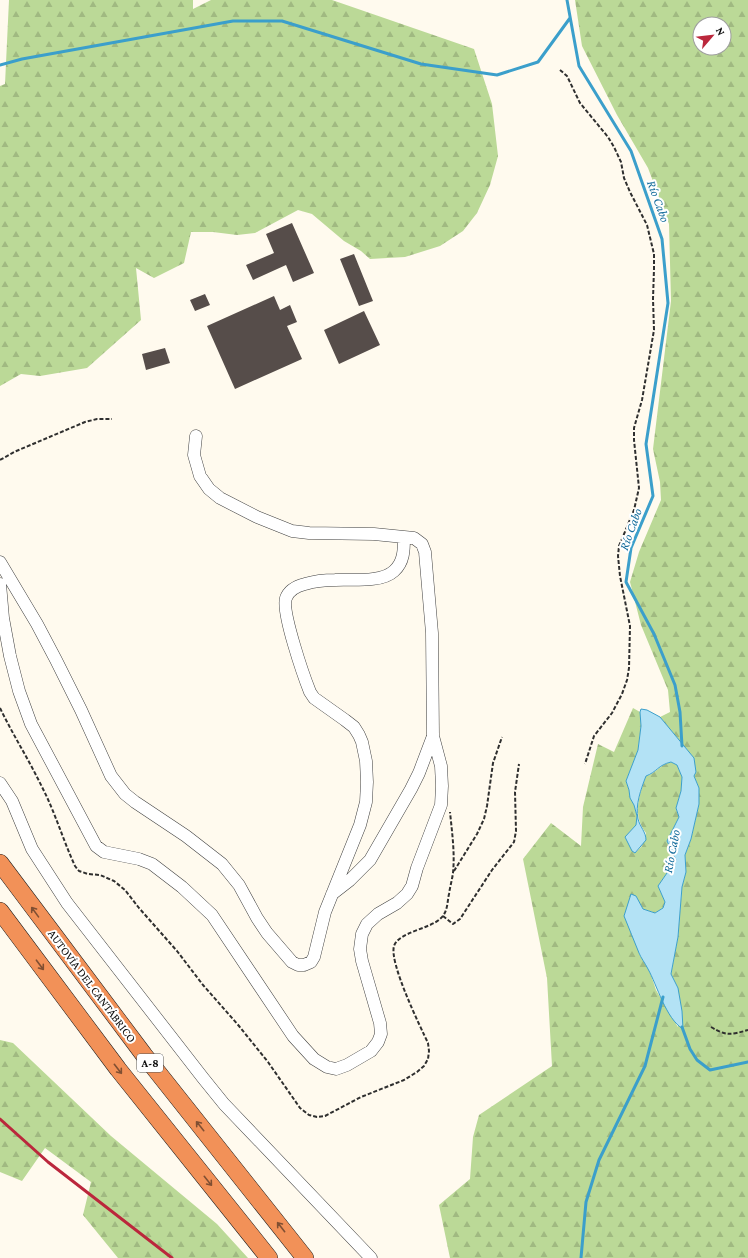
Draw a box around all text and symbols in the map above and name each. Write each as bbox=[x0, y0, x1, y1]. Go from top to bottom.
north arrow bbox=[692, 16, 732, 56]
text: N bbox=[714, 25, 728, 38]
water label: Río Cabo bbox=[644, 178, 673, 225]
water label: Río Cabo bbox=[616, 506, 645, 552]
water label: Río Cabo bbox=[660, 828, 683, 874]
one-way arrow bbox=[31, 906, 40, 917]
street label: AUTOVÍA DEL CANTÁBRICO bbox=[45, 927, 139, 1045]
one-way arrow bbox=[36, 960, 44, 971]
road number: A-8 bbox=[137, 1054, 163, 1072]
one-way arrow bbox=[114, 1063, 123, 1074]
one-way arrow bbox=[195, 1120, 204, 1131]
one-way arrow bbox=[204, 1176, 213, 1187]
one-way arrow bbox=[277, 1222, 285, 1233]

